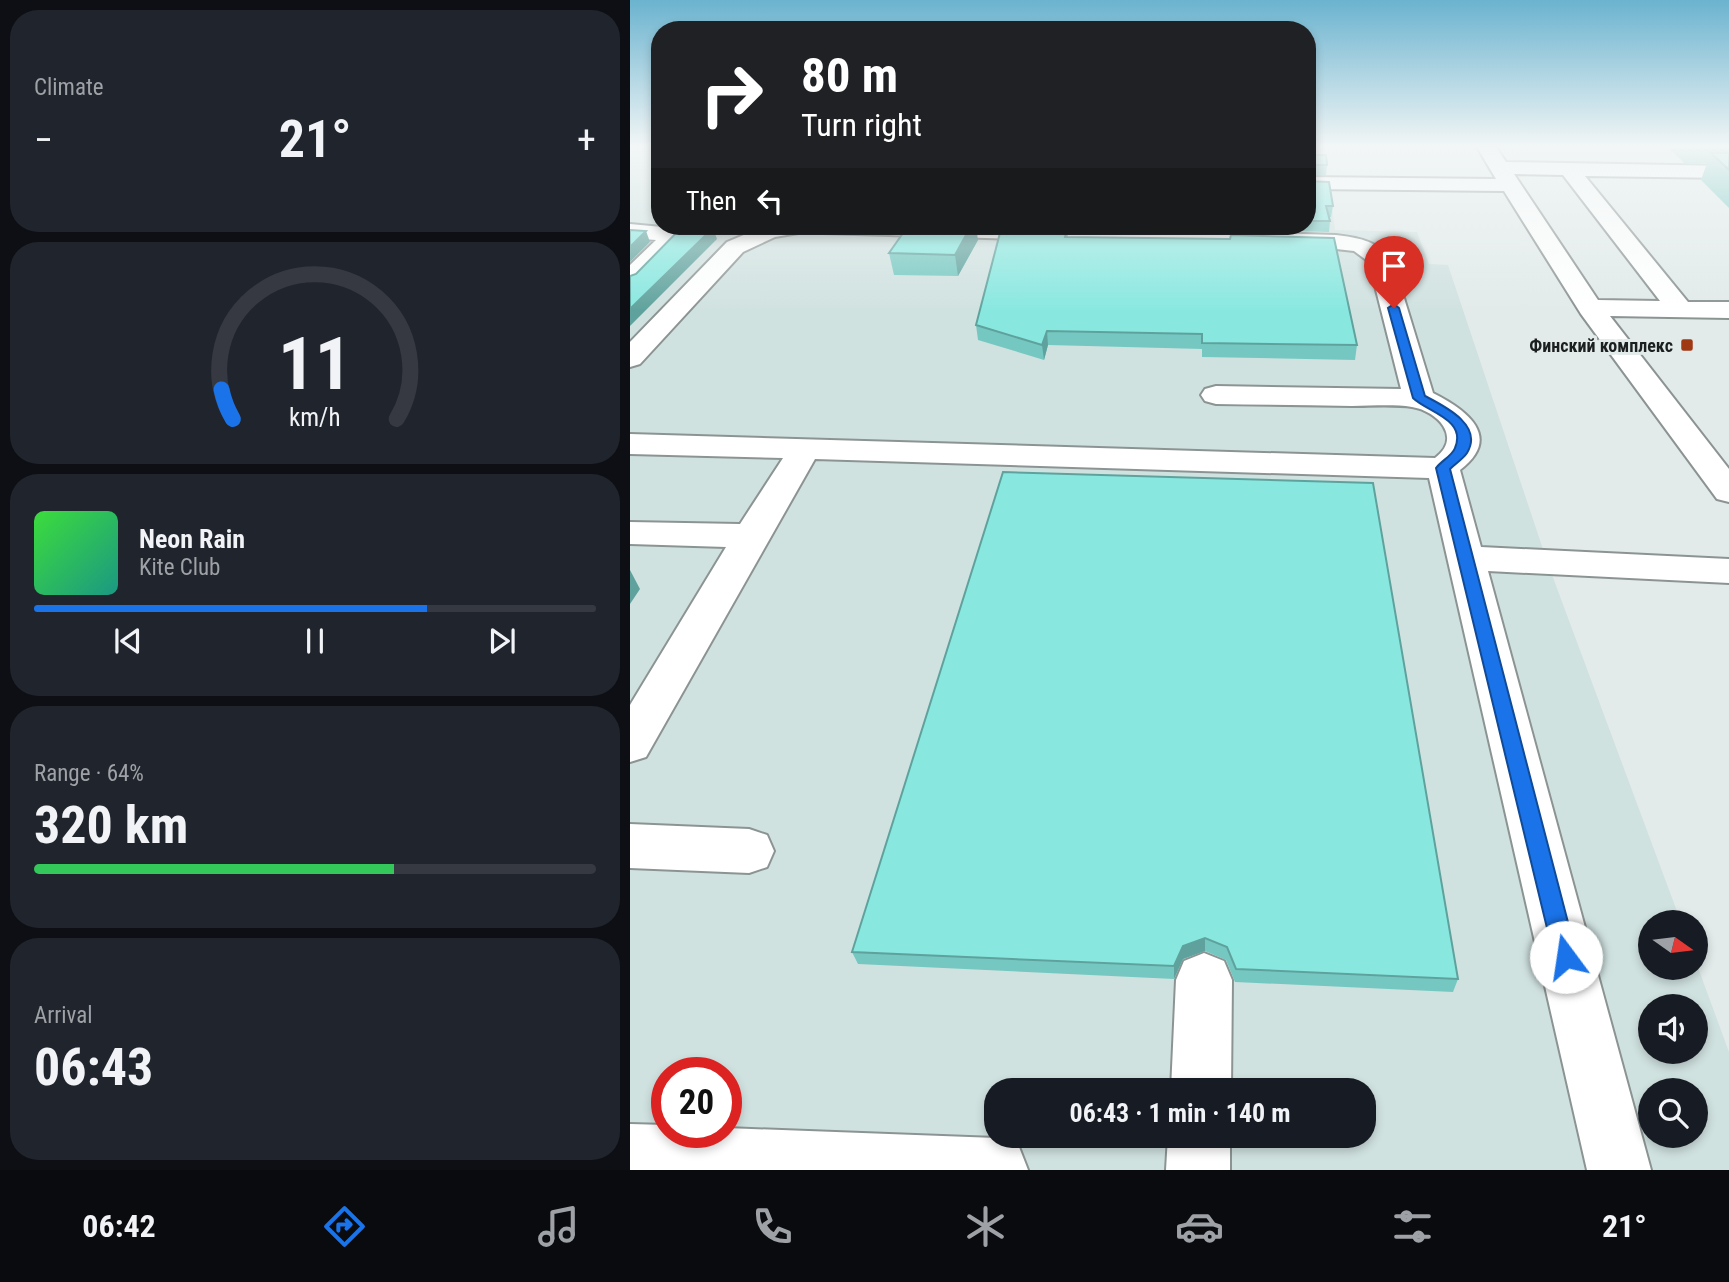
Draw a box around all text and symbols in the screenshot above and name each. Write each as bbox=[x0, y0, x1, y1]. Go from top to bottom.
text: 80 m bbox=[801, 47, 898, 104]
icon: right bbox=[686, 49, 777, 140]
text: Climate bbox=[34, 74, 104, 101]
text: Turn right bbox=[801, 106, 922, 144]
text: 21° bbox=[279, 109, 351, 170]
text: − bbox=[34, 118, 53, 162]
text: + bbox=[577, 118, 596, 162]
icon: left bbox=[751, 182, 789, 220]
text: Then bbox=[686, 186, 737, 216]
pin bbox=[1364, 236, 1424, 308]
icon: arrive bbox=[1375, 247, 1413, 285]
text: 11 bbox=[278, 321, 352, 407]
place label: Финский комплекс bbox=[1529, 335, 1673, 356]
marker: Финский комплекс bbox=[1679, 337, 1695, 353]
text: km/h bbox=[289, 403, 341, 432]
text: Neon Rain bbox=[139, 524, 245, 554]
text: Kite Club bbox=[139, 554, 220, 581]
icon: previous bbox=[109, 622, 147, 660]
icon: pause bbox=[296, 622, 334, 660]
icon: next bbox=[483, 622, 521, 660]
text: Range · 64% bbox=[34, 760, 144, 787]
text: 320 km bbox=[34, 795, 188, 856]
north arrow bbox=[1638, 910, 1708, 980]
map controls bbox=[1638, 910, 1708, 1148]
position arrow bbox=[1529, 920, 1603, 994]
button: sound bbox=[1638, 994, 1708, 1064]
text: Arrival bbox=[34, 1002, 93, 1029]
text: 06:43 bbox=[34, 1037, 153, 1098]
speed limit sign: 20 bbox=[651, 1057, 742, 1148]
button: search bbox=[1638, 1078, 1708, 1148]
text: 06:43 · 1 min · 140 m bbox=[1070, 1098, 1290, 1128]
icon: directions bbox=[320, 1202, 369, 1251]
icon: music bbox=[534, 1202, 583, 1251]
icon: phone bbox=[748, 1202, 797, 1251]
icon: climate bbox=[961, 1202, 1010, 1251]
icon: car bbox=[1175, 1202, 1224, 1251]
icon: filters bbox=[1388, 1202, 1437, 1251]
text: 06:42 bbox=[82, 1207, 156, 1245]
text: 21° bbox=[1602, 1207, 1647, 1245]

